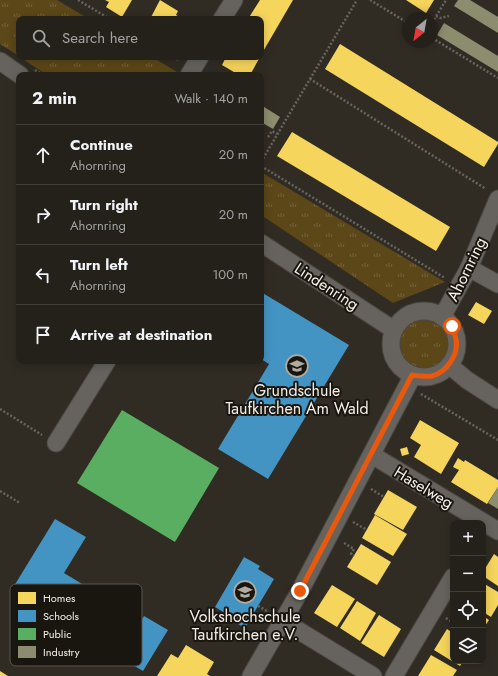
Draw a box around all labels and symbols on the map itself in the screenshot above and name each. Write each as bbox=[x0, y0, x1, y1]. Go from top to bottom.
north arrow bbox=[402, 12, 438, 48]
street label: Ahornring bbox=[441, 233, 492, 305]
street label: Lindenring bbox=[290, 257, 363, 316]
route start bbox=[443, 317, 461, 335]
school or university icon: Grundschule Taufkirchen Am Wald bbox=[284, 353, 310, 379]
place label: Grundschule Taufkirchen Am Wald bbox=[225, 379, 369, 420]
street label: Haselweg bbox=[390, 461, 458, 514]
school or university icon: Volkshochschule Taufkirchen e.V. bbox=[232, 579, 258, 605]
route end bbox=[291, 582, 309, 600]
legend bbox=[10, 584, 142, 666]
text: Homes bbox=[43, 590, 76, 606]
place label: Volkshochschule Taufkirchen e.V. bbox=[189, 605, 301, 646]
text: Schools bbox=[43, 608, 80, 624]
text: Public bbox=[43, 626, 72, 642]
text: Industry bbox=[43, 644, 80, 660]

